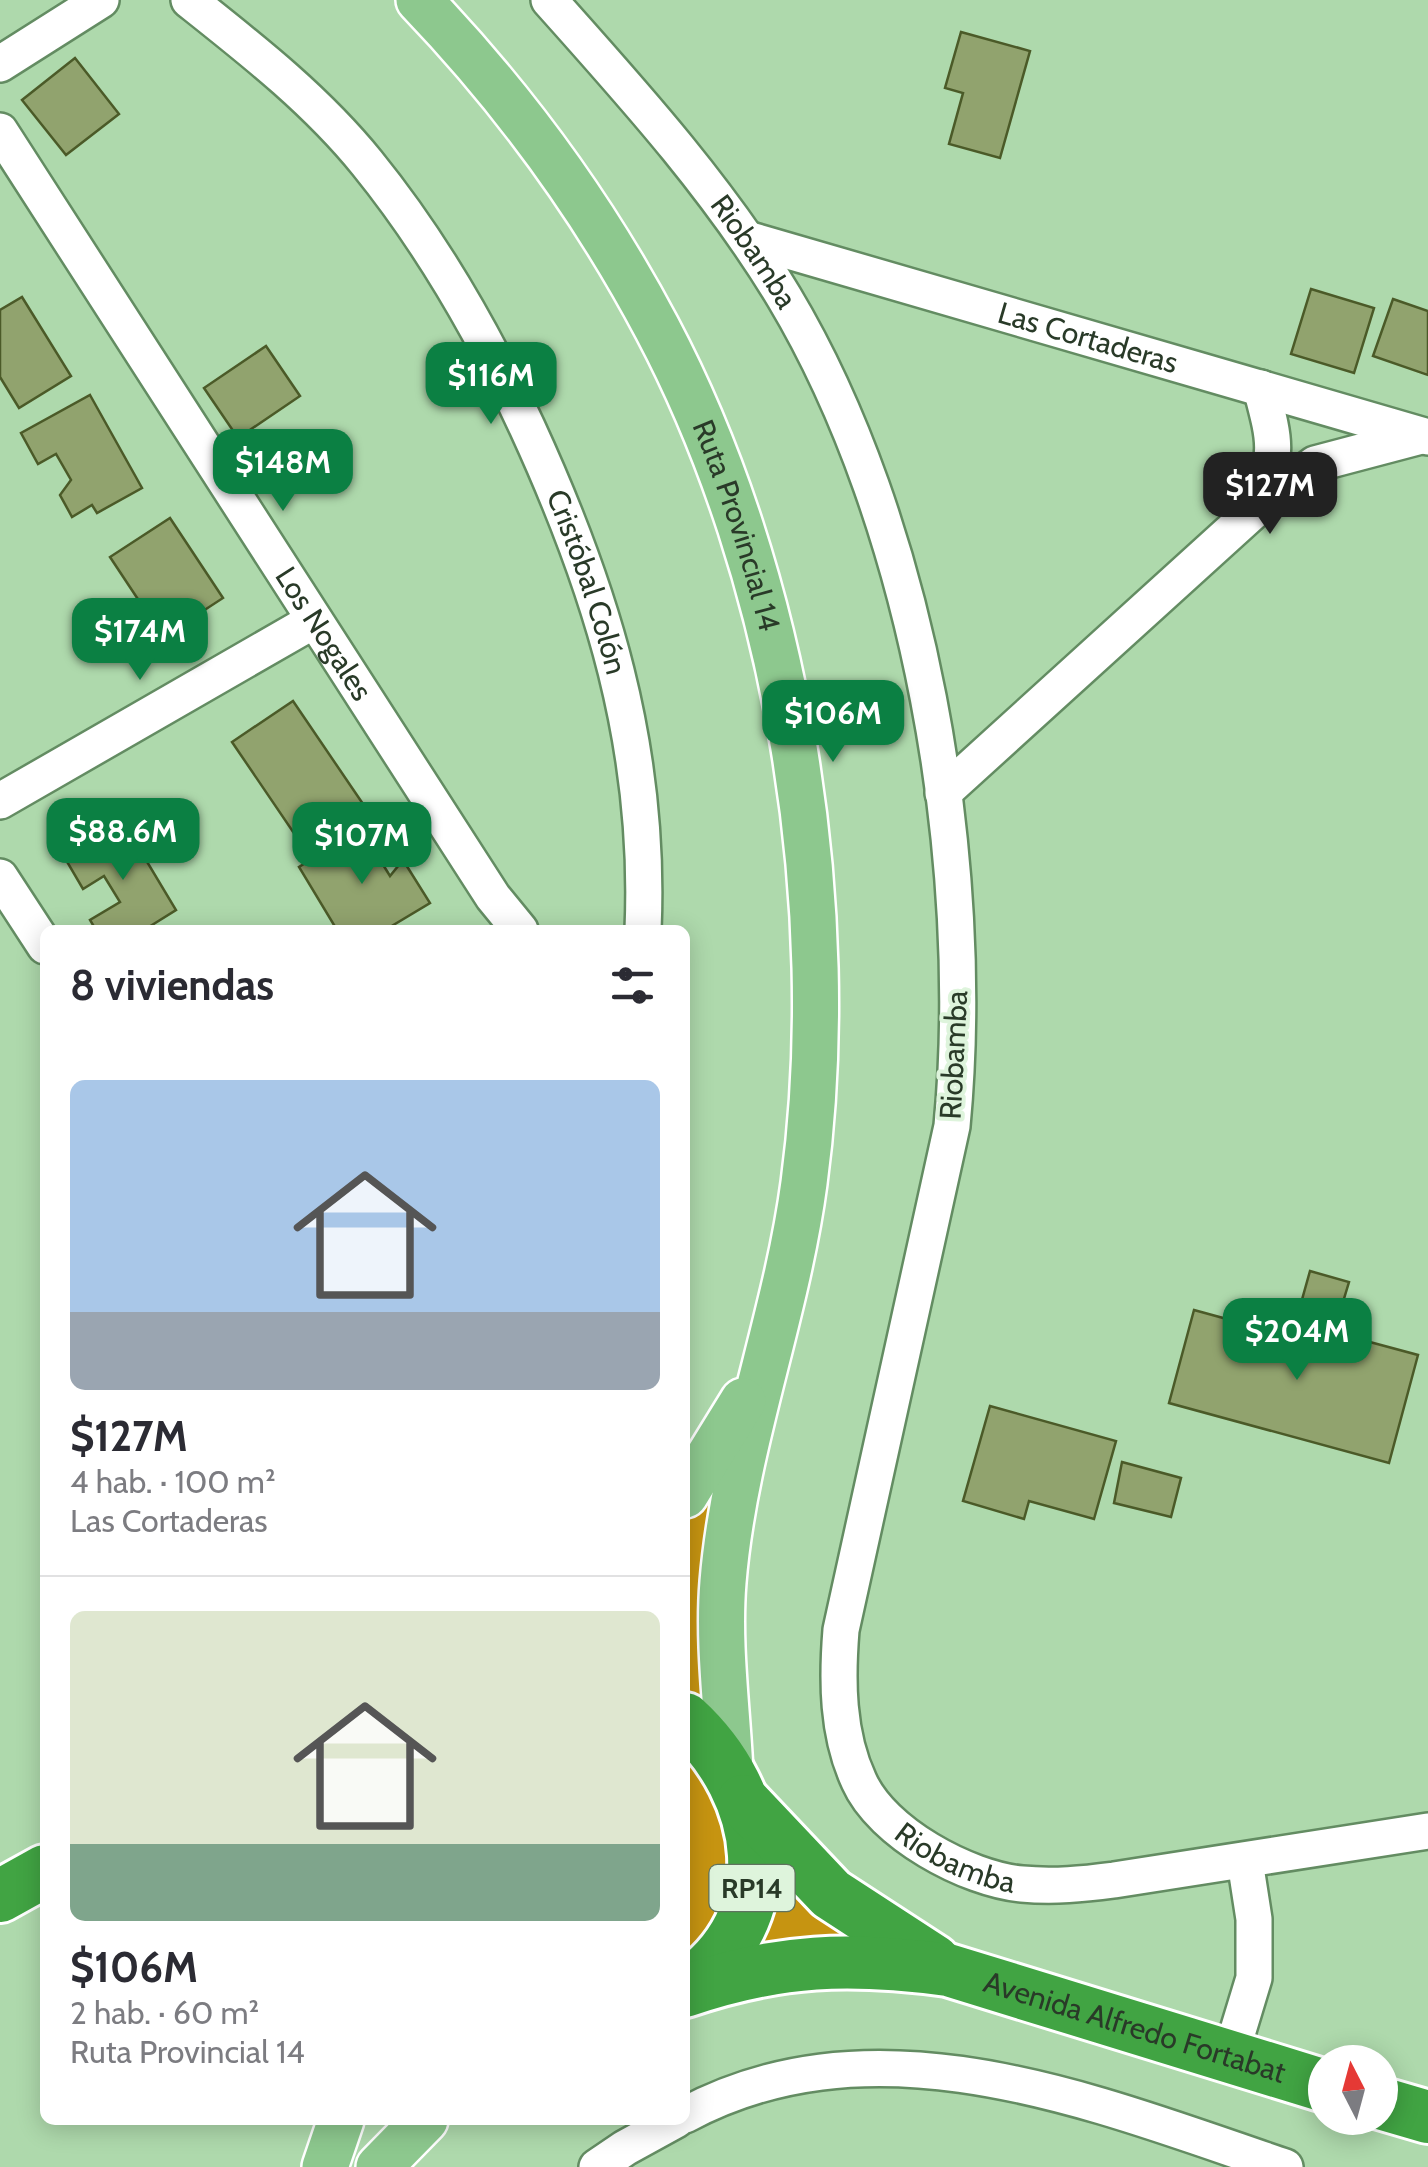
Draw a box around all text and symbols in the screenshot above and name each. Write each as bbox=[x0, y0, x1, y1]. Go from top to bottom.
street label: Riobamba bbox=[703, 187, 806, 316]
street label: Las Cortaderas bbox=[994, 294, 1182, 381]
pin: $116M bbox=[421, 342, 561, 427]
text: $116M bbox=[448, 355, 534, 394]
street label: Ruta Provincial 14 bbox=[685, 414, 788, 635]
pin: $148M bbox=[213, 429, 353, 514]
text: $148M bbox=[235, 442, 331, 481]
pin: $127M bbox=[1200, 452, 1340, 537]
text: $127M bbox=[1225, 465, 1315, 504]
street label: Cristóbal Colón bbox=[539, 484, 635, 678]
street label: Los Nogales bbox=[267, 560, 381, 707]
pin: $174M bbox=[70, 598, 210, 683]
text: $174M bbox=[94, 611, 186, 650]
pin: $106M bbox=[763, 680, 903, 765]
text: $106M bbox=[784, 693, 882, 732]
pin: $88.6M bbox=[42, 798, 204, 883]
pin: $107M bbox=[292, 802, 432, 887]
text: $88.6M bbox=[69, 811, 177, 850]
text: $107M bbox=[314, 815, 410, 854]
icon: filters bbox=[605, 958, 660, 1013]
text: 8 viviendas bbox=[70, 959, 274, 1011]
street label: Riobamba bbox=[932, 989, 975, 1120]
icon: home bbox=[275, 1145, 455, 1325]
pin: $204M bbox=[1227, 1298, 1367, 1383]
text: $204M bbox=[1245, 1311, 1349, 1350]
text: $127M bbox=[70, 1410, 188, 1462]
text: 4 hab. · 100 m² bbox=[70, 1462, 276, 1501]
text: Las Cortaderas bbox=[70, 1501, 268, 1540]
icon: home bbox=[275, 1676, 455, 1856]
street label: Riobamba bbox=[888, 1814, 1019, 1901]
road number: RP14 bbox=[710, 1865, 794, 1911]
text: $106M bbox=[70, 1941, 198, 1993]
street label: Avenida Alfredo Fortabat bbox=[980, 1963, 1290, 2091]
text: 2 hab. · 60 m² bbox=[70, 1993, 259, 2032]
text: Ruta Provincial 14 bbox=[70, 2032, 305, 2071]
north arrow bbox=[1308, 2045, 1398, 2135]
map controls bbox=[1308, 2045, 1398, 2135]

